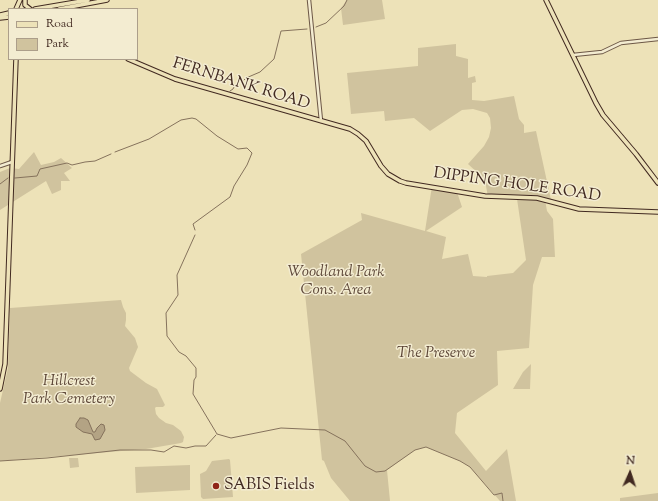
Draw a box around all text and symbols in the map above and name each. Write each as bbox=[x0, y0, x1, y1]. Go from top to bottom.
legend bbox=[8, 8, 138, 60]
text: Road bbox=[46, 15, 73, 33]
text: Park bbox=[46, 35, 69, 53]
street label: FERNBANK ROAD bbox=[170, 55, 312, 115]
street label: DIPPING HOLE ROAD bbox=[432, 165, 602, 207]
park label: Woodland Park Cons. Area bbox=[288, 263, 384, 301]
park label: The Preserve bbox=[397, 344, 475, 364]
park label: Hillcrest Park Cemetery bbox=[23, 372, 115, 410]
north arrow bbox=[610, 453, 650, 493]
text: N bbox=[626, 453, 635, 469]
place label: SABIS Fields bbox=[224, 476, 314, 496]
marker: SABIS Fields bbox=[211, 481, 221, 491]

